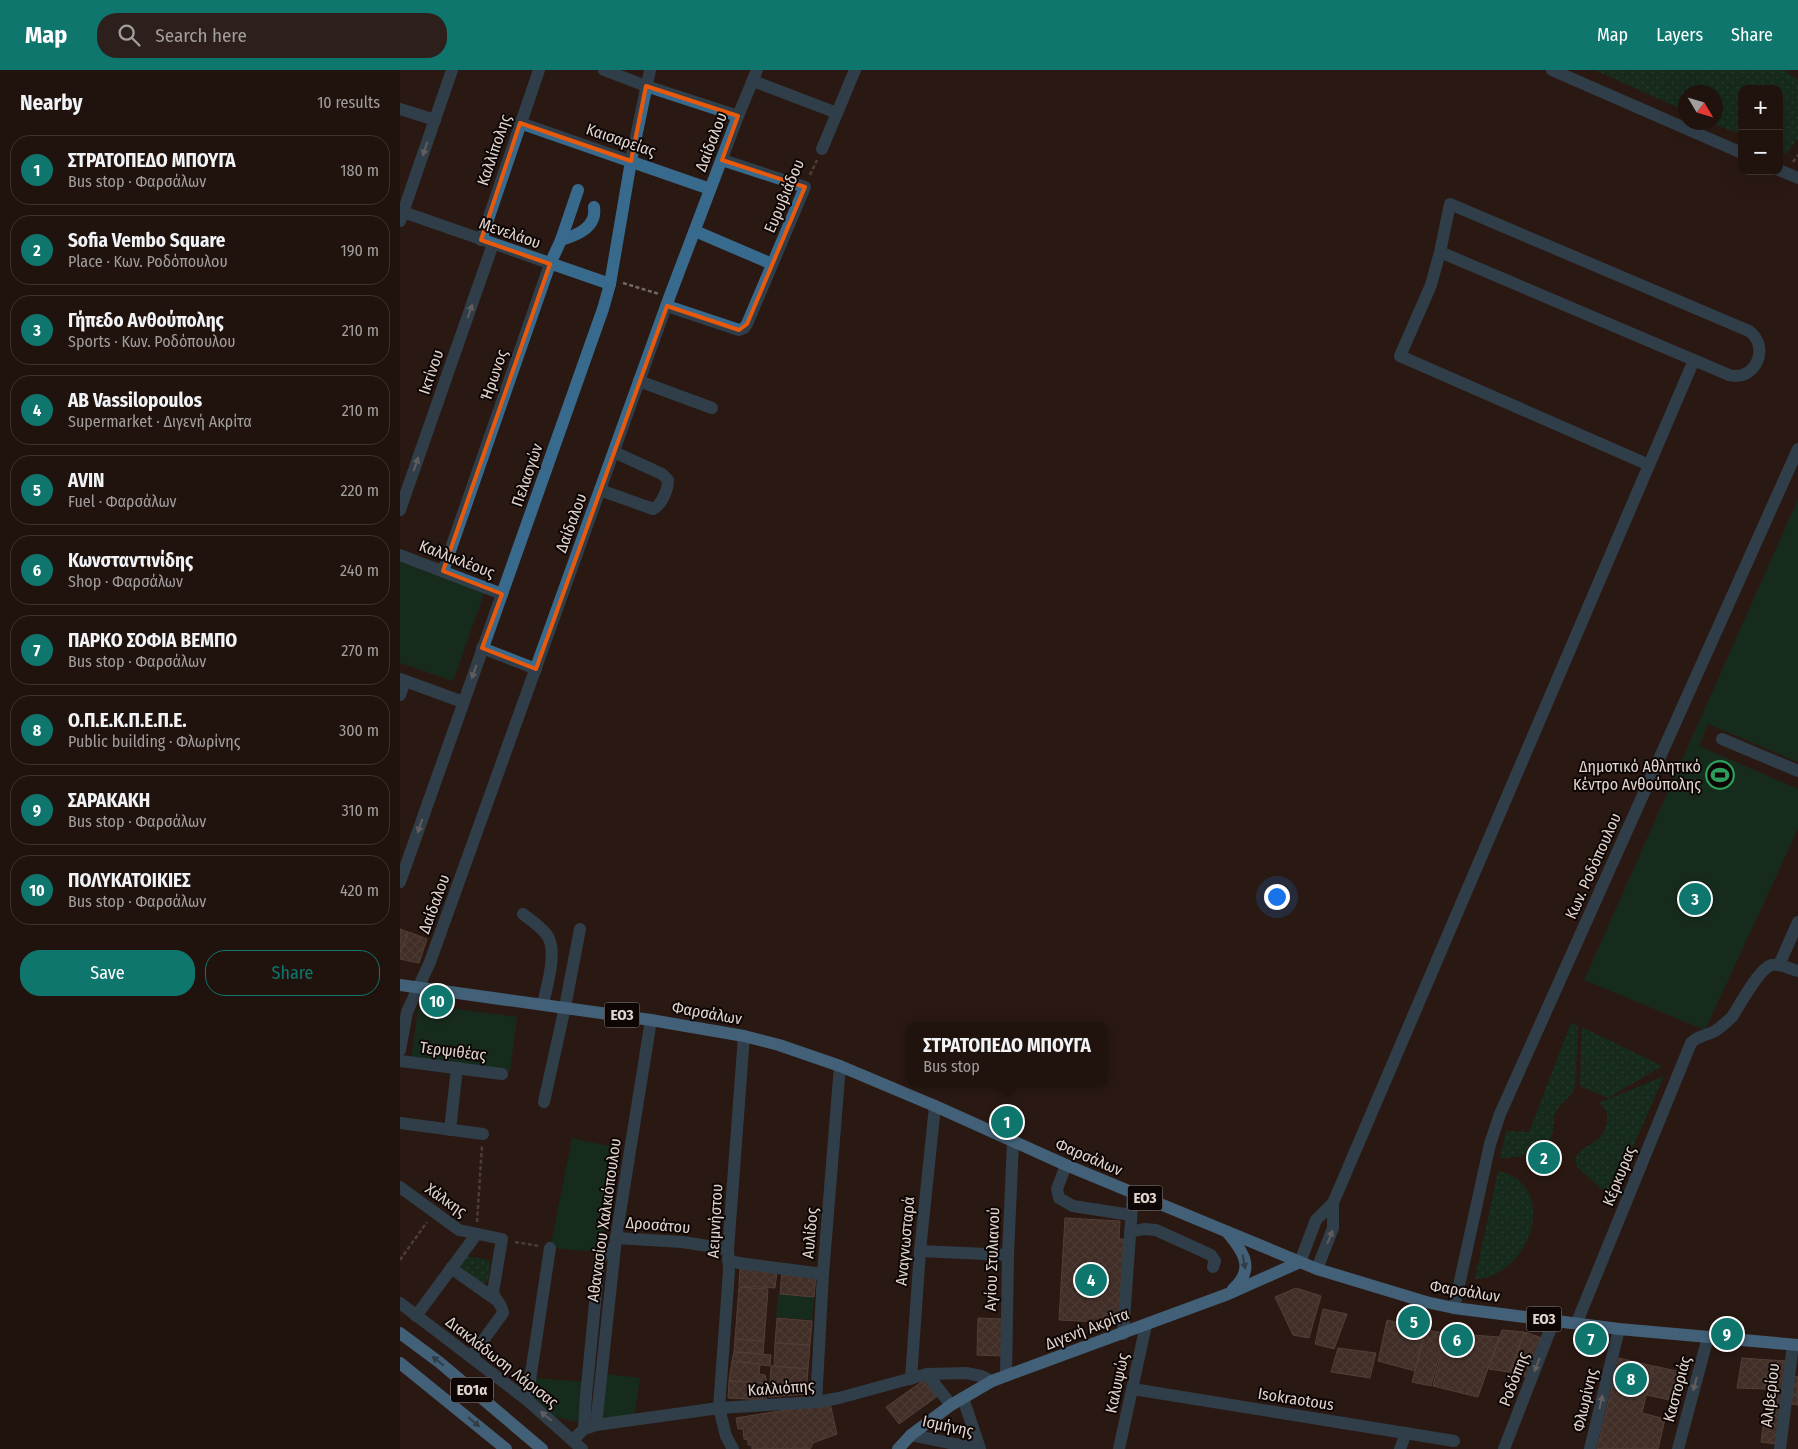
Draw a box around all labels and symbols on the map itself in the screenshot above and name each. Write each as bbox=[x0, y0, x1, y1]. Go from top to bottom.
north arrow bbox=[1678, 85, 1723, 130]
street label: Δαίδαλου bbox=[691, 110, 731, 174]
street label: Καλλίπολης bbox=[473, 112, 515, 188]
street label: Καισαρείας bbox=[584, 119, 658, 161]
one-way arrow bbox=[421, 142, 429, 157]
street label: Ευρυβιάδου bbox=[760, 156, 808, 236]
street label: Μενελάου bbox=[477, 214, 543, 252]
one-way arrow bbox=[466, 303, 474, 318]
street label: Ικτίνου bbox=[415, 347, 447, 397]
street label: Ήρωνος bbox=[476, 347, 512, 403]
street label: Πελασγών bbox=[507, 441, 547, 509]
one-way arrow bbox=[413, 457, 420, 472]
street label: Δαίδαλου bbox=[552, 491, 590, 555]
street label: Καλλικλέους bbox=[417, 536, 498, 582]
one-way arrow bbox=[470, 665, 477, 680]
place label: Δημοτικό Αθλητικό Κέντρο Ανθούπολης bbox=[1573, 757, 1701, 794]
sports icon: Δημοτικό Αθλητικό Κέντρο Ανθούπολης bbox=[1705, 760, 1735, 790]
street label: Κων. Ροδόπουλου bbox=[1561, 810, 1625, 922]
one-way arrow bbox=[416, 818, 423, 833]
street label: Δαίδαλου bbox=[415, 872, 453, 936]
pin: 3 bbox=[1679, 880, 1711, 918]
your location bbox=[1264, 884, 1290, 910]
pin: 10 bbox=[421, 982, 453, 1020]
street label: Φαρσάλων bbox=[670, 997, 744, 1029]
road number: ΕΟ3 bbox=[604, 1002, 640, 1028]
street label: Τερψιθέας bbox=[419, 1038, 487, 1065]
pin: 1 bbox=[991, 1103, 1023, 1141]
street label: Φαρσάλων bbox=[1053, 1134, 1125, 1180]
street label: Αθανασίου Χαλκιόπουλου bbox=[583, 1137, 625, 1303]
pin: 2 bbox=[1528, 1139, 1560, 1177]
street label: Κέρκυρας bbox=[1598, 1143, 1640, 1209]
street label: Χάλκης bbox=[422, 1179, 470, 1221]
street label: Αειμνήστου bbox=[704, 1183, 726, 1259]
road number: ΕΟ3 bbox=[1128, 1186, 1162, 1210]
street label: Αναγνωσταρά bbox=[892, 1196, 918, 1286]
street label: Αυλίδος bbox=[798, 1207, 822, 1259]
street label: Αγίου Στυλιανού bbox=[981, 1207, 1003, 1311]
street label: Δροσάτου bbox=[625, 1213, 691, 1237]
one-way arrow bbox=[1326, 1230, 1334, 1244]
one-way arrow bbox=[1240, 1255, 1248, 1271]
pin: 4 bbox=[1075, 1261, 1107, 1299]
street label: Φαρσάλων bbox=[1429, 1276, 1501, 1306]
pin: 5 bbox=[1398, 1303, 1430, 1341]
street label: Διγενή Ακρίτα bbox=[1042, 1304, 1132, 1354]
road number: ΕΟ3 bbox=[1526, 1306, 1562, 1332]
street label: Διακλάδωση Λάρισας bbox=[442, 1312, 562, 1412]
pin: 9 bbox=[1711, 1315, 1743, 1353]
pin: 7 bbox=[1575, 1320, 1607, 1358]
pin: 6 bbox=[1441, 1321, 1473, 1359]
street label: Ροδόπης bbox=[1495, 1349, 1533, 1409]
street label: Καλυψώς bbox=[1101, 1351, 1133, 1415]
street label: Καστοριάς bbox=[1659, 1354, 1695, 1424]
one-way arrow bbox=[432, 1356, 445, 1367]
one-way arrow bbox=[1533, 1358, 1540, 1373]
pin: 8 bbox=[1615, 1360, 1647, 1398]
street label: Αλιβερίου bbox=[1757, 1362, 1783, 1428]
street label: Φλωρίνης bbox=[1569, 1366, 1602, 1433]
street label: Καλλιόπης bbox=[747, 1376, 815, 1400]
one-way arrow bbox=[1691, 1377, 1699, 1392]
road number: ΕΟ1α bbox=[451, 1378, 493, 1402]
street label: Isokraotous bbox=[1257, 1384, 1336, 1414]
one-way arrow bbox=[1597, 1394, 1605, 1409]
one-way arrow bbox=[540, 1410, 553, 1421]
street label: Ισμήνης bbox=[921, 1411, 975, 1441]
one-way arrow bbox=[467, 1416, 479, 1428]

